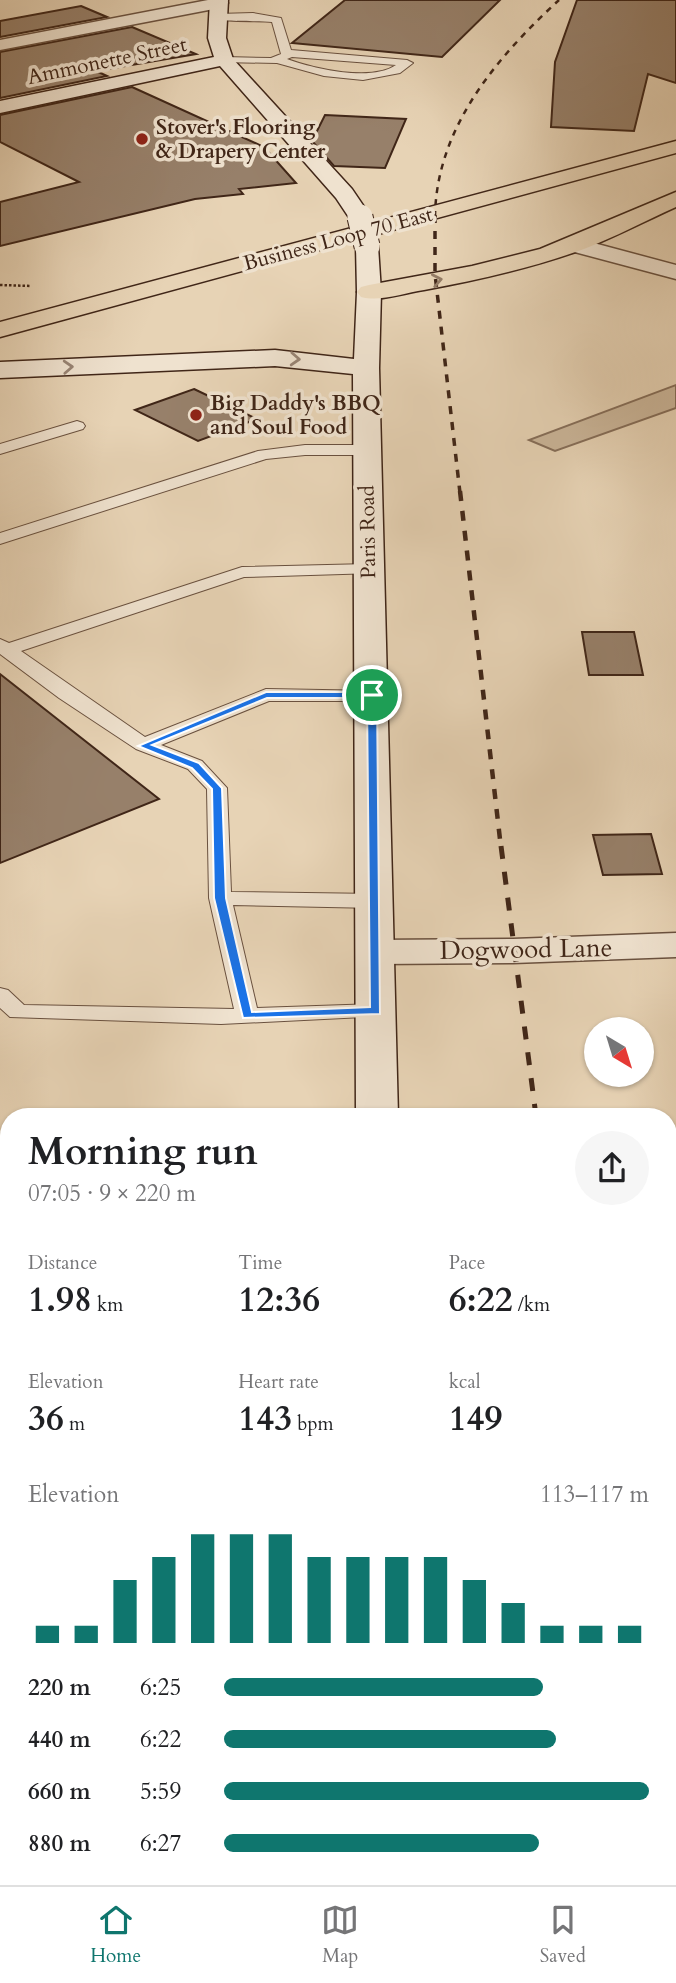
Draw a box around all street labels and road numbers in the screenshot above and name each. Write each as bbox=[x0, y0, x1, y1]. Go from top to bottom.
street label: Ammonette Street bbox=[25, 30, 190, 92]
street label: Business Loop 70 East bbox=[240, 200, 436, 278]
street label: Paris Road bbox=[353, 485, 383, 579]
street label: Dogwood Lane bbox=[439, 930, 613, 968]

